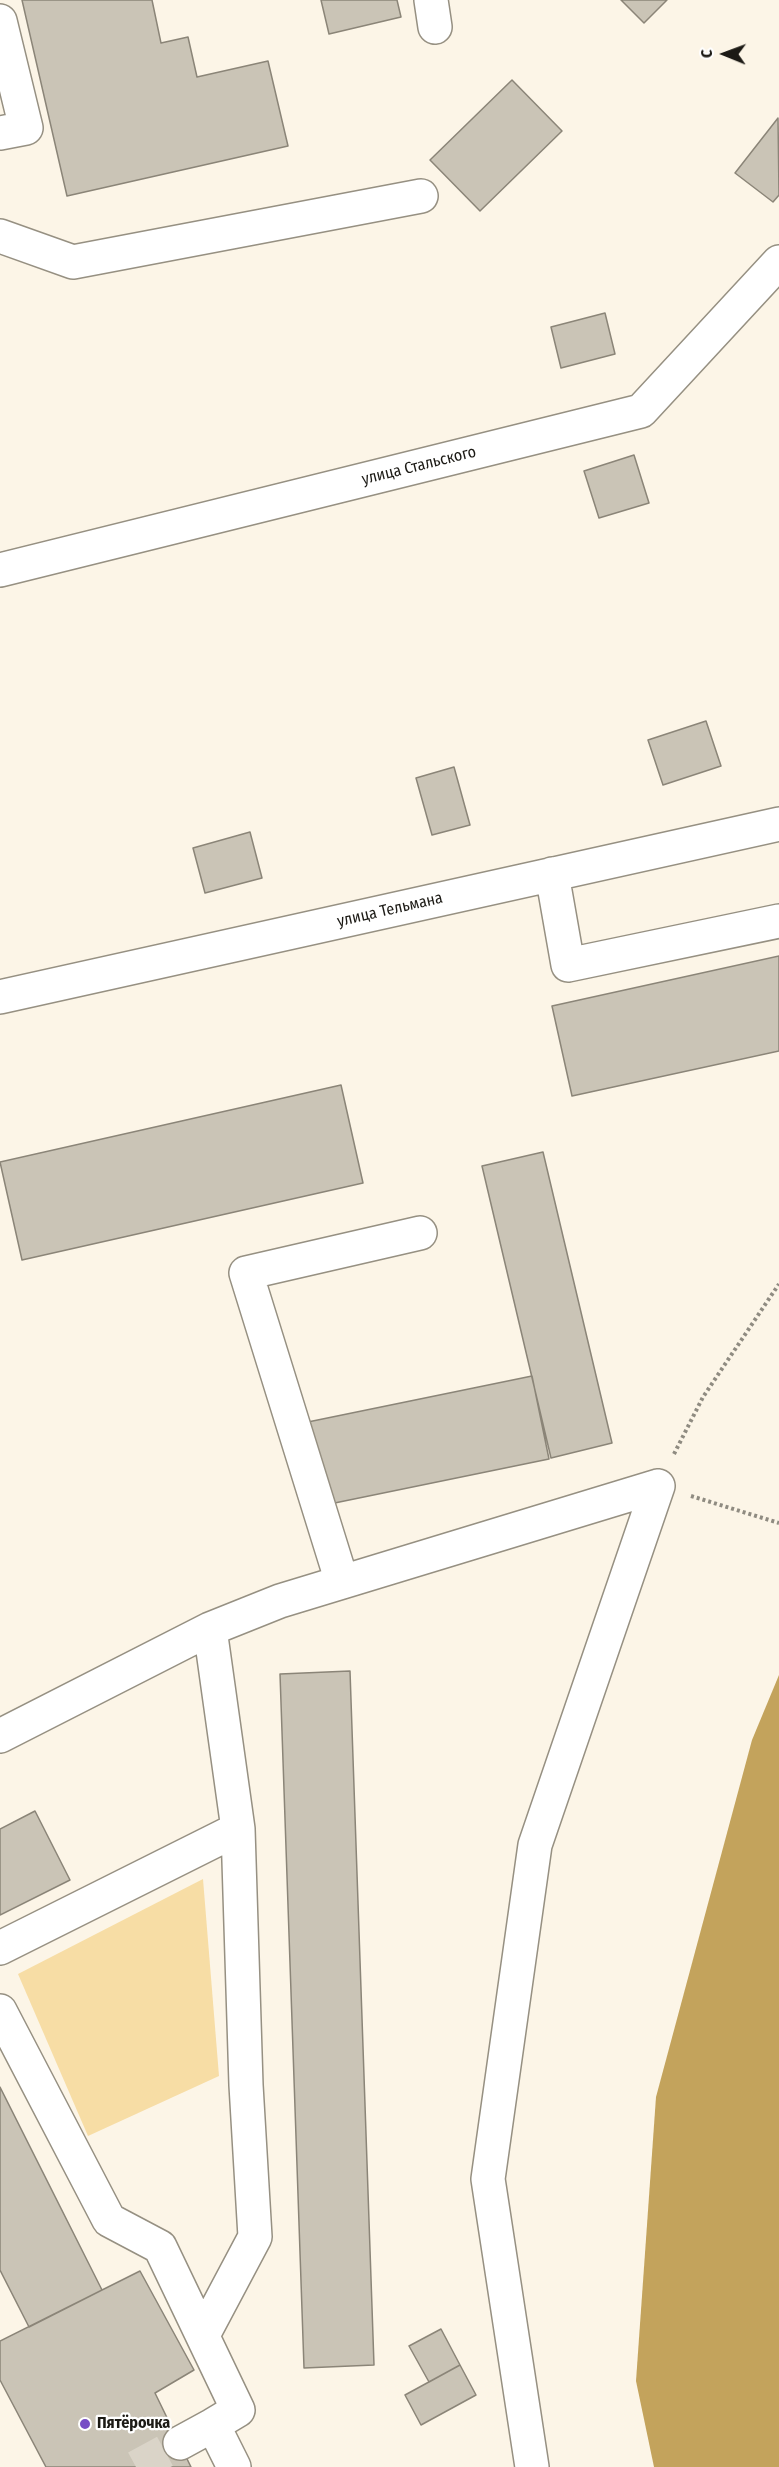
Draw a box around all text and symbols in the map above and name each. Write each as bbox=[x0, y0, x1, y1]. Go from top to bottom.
north arrow bbox=[695, 24, 755, 84]
text: С bbox=[697, 49, 716, 58]
street label: улица Стальского bbox=[360, 442, 478, 490]
street label: улица Тельмана bbox=[335, 889, 445, 931]
place label: Пятёрочка bbox=[97, 2414, 170, 2434]
marker: Пятёрочка bbox=[78, 2417, 92, 2431]

